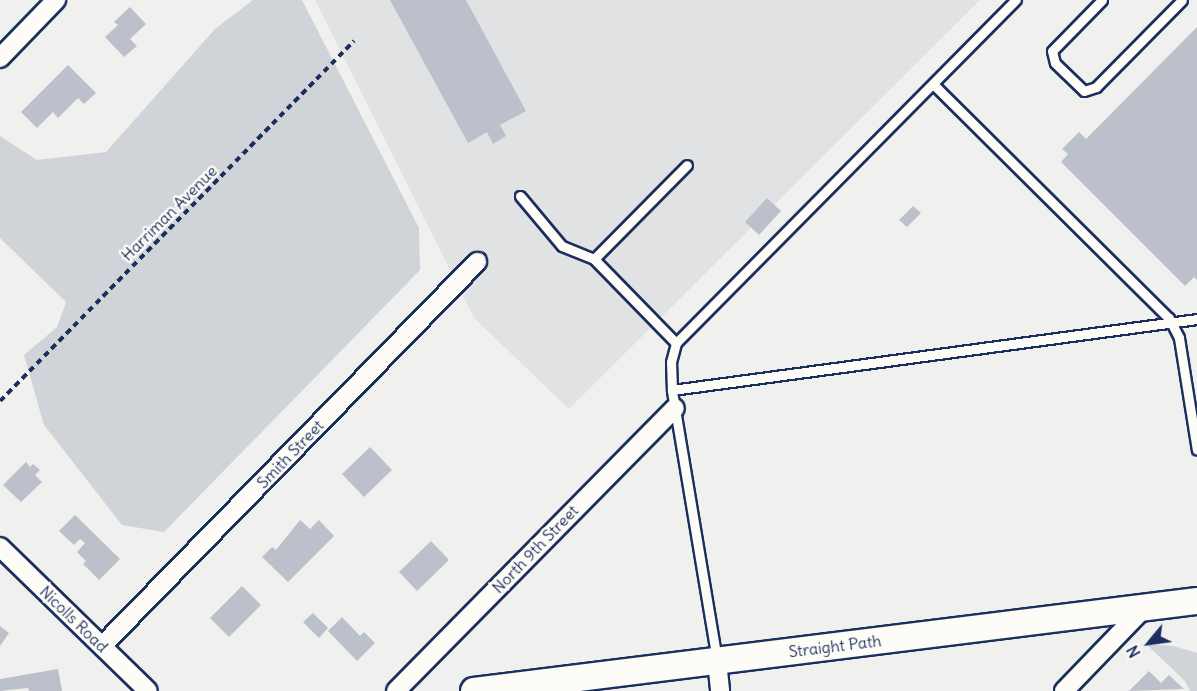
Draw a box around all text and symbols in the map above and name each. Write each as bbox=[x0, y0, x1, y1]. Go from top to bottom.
street label: Harriman Avenue bbox=[117, 161, 221, 265]
street label: Smith Street bbox=[253, 416, 327, 492]
street label: North 9th Street bbox=[488, 501, 582, 597]
street label: Nicolls Road bbox=[36, 582, 112, 656]
north arrow bbox=[1119, 613, 1179, 673]
street label: Straight Path bbox=[788, 631, 882, 661]
text: N bbox=[1122, 642, 1145, 661]

